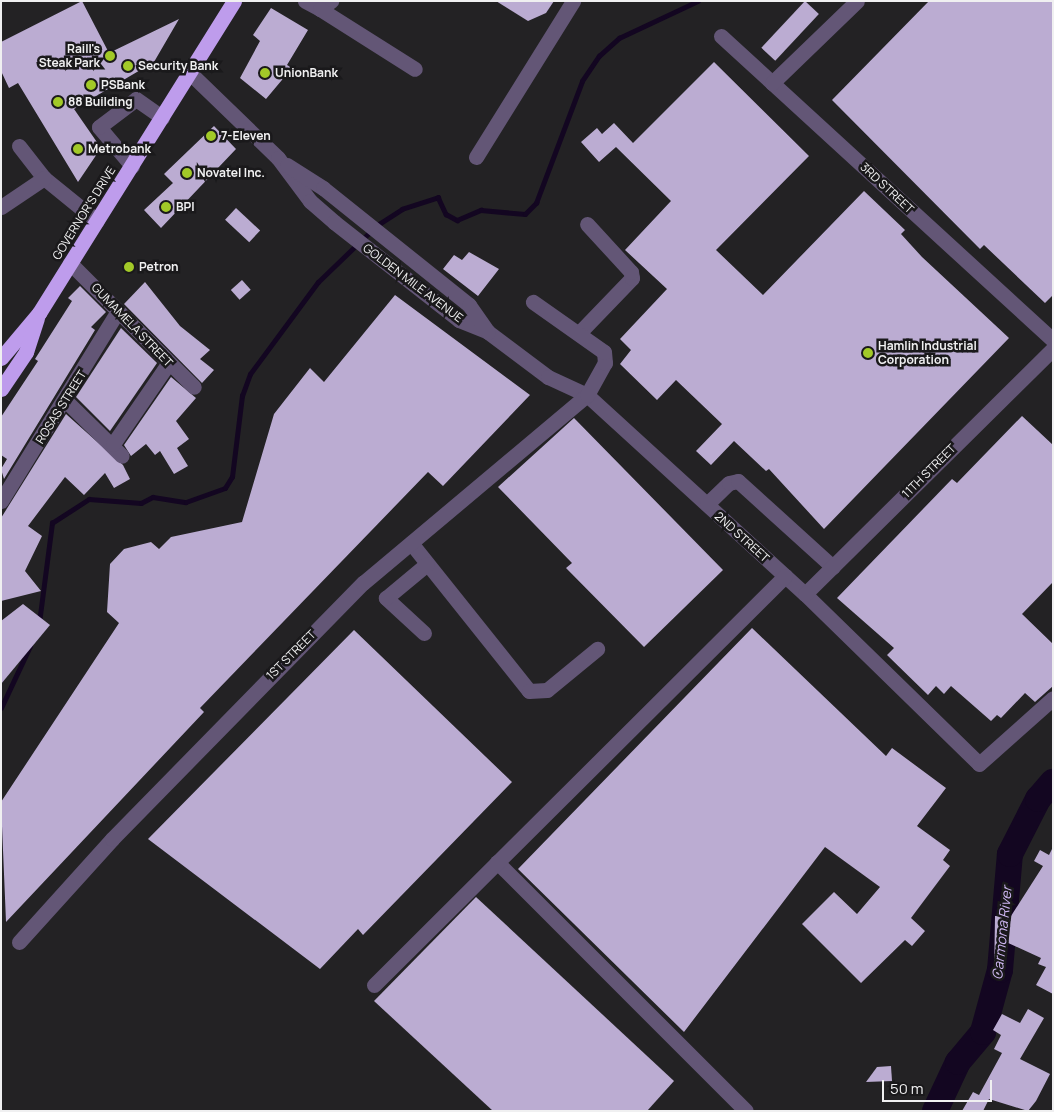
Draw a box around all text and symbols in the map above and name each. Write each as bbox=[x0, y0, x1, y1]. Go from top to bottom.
place label: Raill's Steak Park bbox=[39, 42, 100, 70]
marker: Raill's Steak Park bbox=[104, 50, 116, 62]
place label: Security Bank bbox=[138, 59, 218, 73]
marker: Security Bank bbox=[122, 60, 134, 72]
place label: UnionBank bbox=[275, 66, 338, 80]
marker: UnionBank bbox=[259, 67, 271, 79]
place label: PSBank bbox=[101, 78, 145, 92]
marker: PSBank bbox=[85, 79, 97, 91]
place label: 88 Building bbox=[68, 95, 133, 109]
marker: 88 Building bbox=[52, 96, 64, 108]
place label: 7-Eleven bbox=[221, 129, 271, 143]
marker: 7-Eleven bbox=[205, 130, 217, 142]
place label: Metrobank bbox=[88, 142, 151, 156]
marker: Metrobank bbox=[72, 143, 84, 155]
street label: 3RD STREET bbox=[857, 160, 917, 216]
street label: GOVERNOR'S DRIVE bbox=[49, 164, 119, 262]
place label: Novatel Inc. bbox=[197, 166, 265, 180]
marker: Novatel Inc. bbox=[181, 167, 193, 179]
place label: BPI bbox=[176, 200, 195, 214]
marker: BPI bbox=[160, 201, 172, 213]
street label: GOLDEN MILE AVENUE bbox=[360, 241, 466, 325]
place label: Petron bbox=[139, 260, 179, 274]
marker: Petron bbox=[123, 261, 135, 273]
street label: GUMAMELA STREET bbox=[88, 280, 176, 370]
place label: Hamlin Industrial Corporation bbox=[878, 339, 977, 367]
marker: Hamlin Industrial Corporation bbox=[862, 347, 874, 359]
street label: ROSAS STREET bbox=[33, 368, 89, 446]
street label: 11TH STREET bbox=[899, 441, 959, 501]
street label: 2ND STREET bbox=[712, 509, 772, 565]
street label: 1ST STREET bbox=[263, 627, 319, 683]
water label: Carmona River bbox=[989, 885, 1015, 981]
scale bar bbox=[884, 1070, 994, 1102]
text: 50 m bbox=[890, 1078, 924, 1099]

